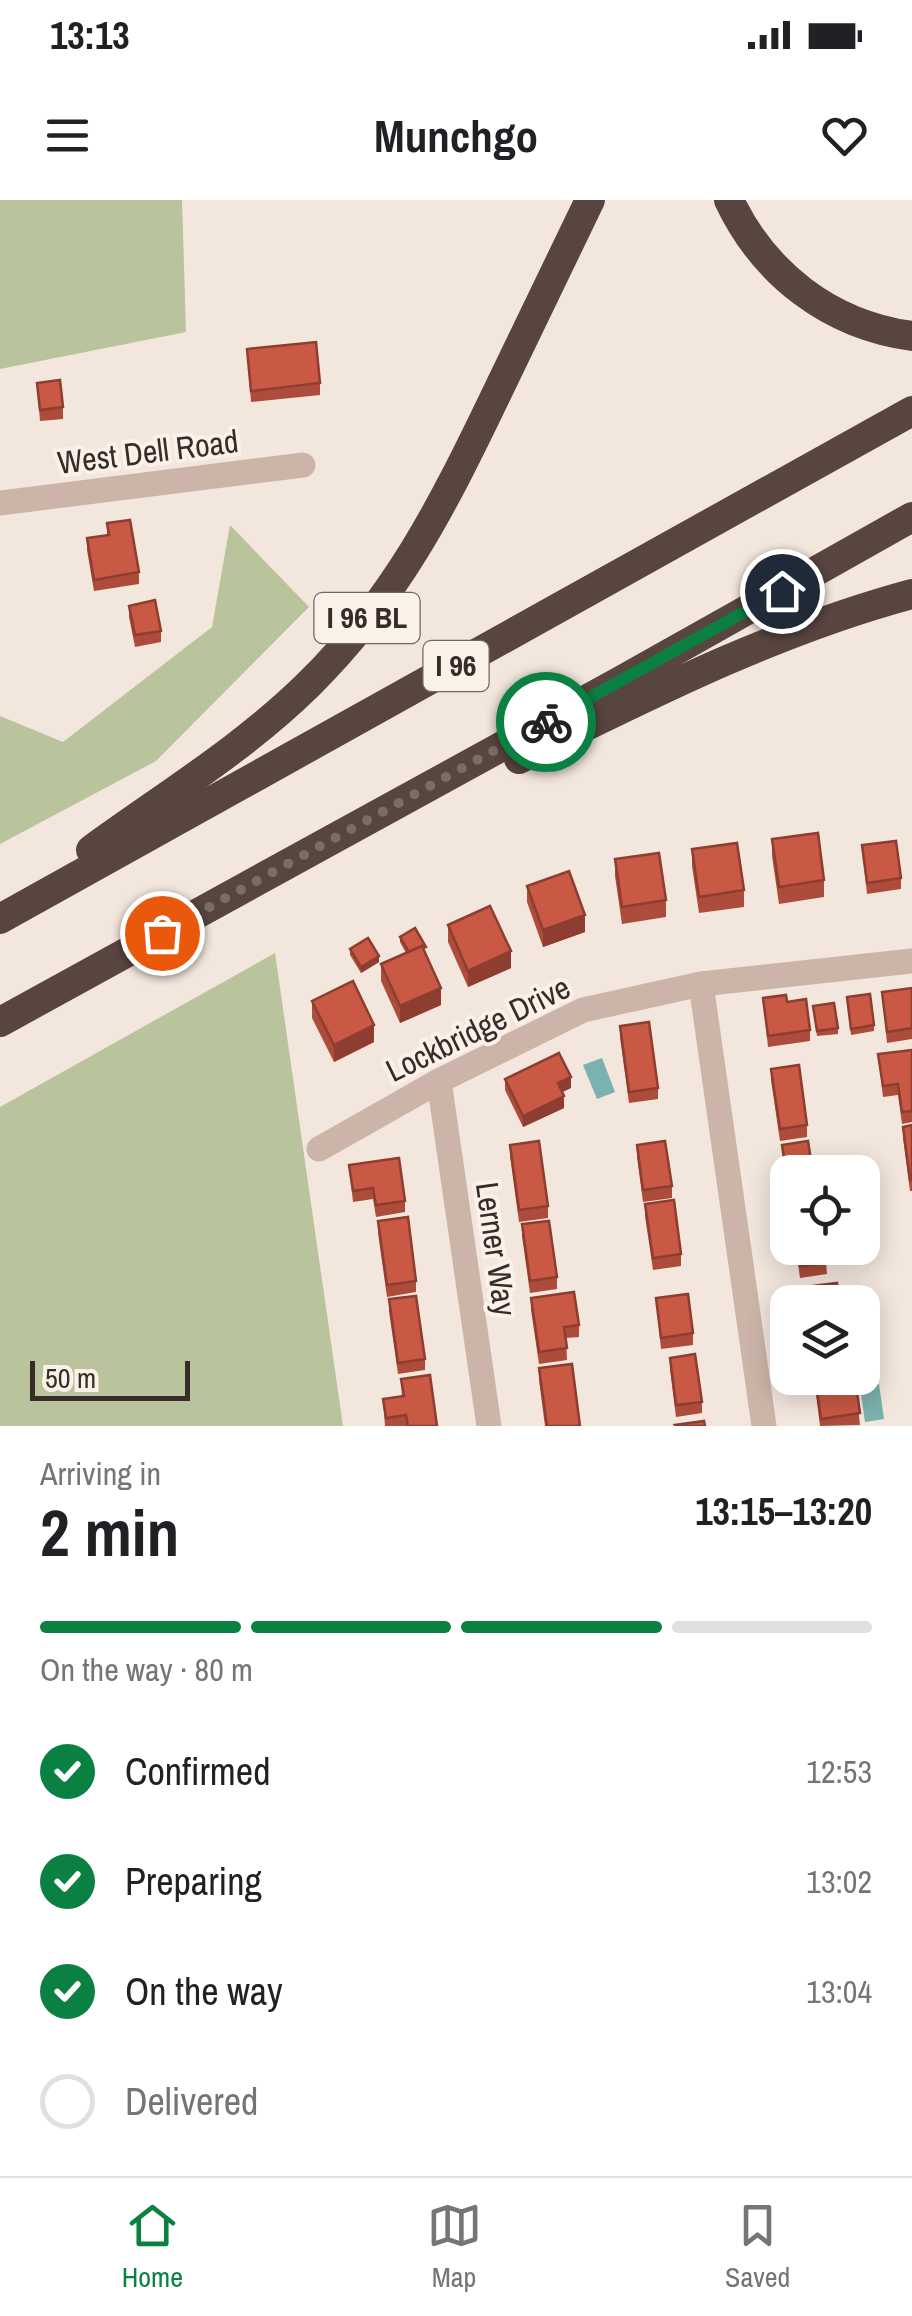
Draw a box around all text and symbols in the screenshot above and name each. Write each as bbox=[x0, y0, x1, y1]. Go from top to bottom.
text: 13:13 bbox=[50, 10, 130, 61]
text: Munchgo bbox=[374, 105, 538, 166]
icon: menu bbox=[40, 108, 95, 163]
icon: heart bbox=[817, 108, 872, 163]
street label: West Dell Road bbox=[55, 419, 241, 484]
pin bbox=[740, 549, 825, 634]
icon: home bbox=[755, 564, 810, 619]
road number: I 96 BL bbox=[314, 593, 420, 643]
road number: I 96 bbox=[424, 641, 488, 691]
courier bbox=[496, 672, 596, 772]
icon: bike bbox=[519, 695, 574, 750]
pin bbox=[120, 891, 205, 976]
icon: bag bbox=[135, 906, 190, 961]
street label: Lockbridge Drive bbox=[379, 965, 577, 1092]
map controls bbox=[770, 1155, 880, 1395]
button: locate bbox=[770, 1155, 880, 1265]
street label: Lerner Way bbox=[466, 1179, 527, 1319]
button: layers bbox=[770, 1285, 880, 1395]
scale bar bbox=[30, 1356, 190, 1400]
text: 50 m bbox=[45, 1359, 96, 1397]
text: Arriving in bbox=[40, 1452, 161, 1495]
text: 13:15–13:20 bbox=[695, 1486, 872, 1537]
text: 2 min bbox=[40, 1489, 179, 1576]
text: On the way · 80 m bbox=[40, 1648, 253, 1691]
icon: check bbox=[40, 1744, 95, 1799]
text: Confirmed bbox=[125, 1746, 270, 1797]
text: 12:53 bbox=[806, 1750, 872, 1793]
icon: check bbox=[40, 1854, 95, 1909]
text: Preparing bbox=[125, 1856, 262, 1907]
text: 13:02 bbox=[806, 1860, 872, 1903]
icon: check bbox=[40, 1964, 95, 2019]
text: On the way bbox=[125, 1966, 283, 2017]
text: 13:04 bbox=[806, 1970, 872, 2013]
text: Delivered bbox=[125, 2076, 258, 2127]
tab: Home bbox=[122, 2198, 183, 2296]
tab: Map bbox=[427, 2198, 482, 2296]
tab: Saved bbox=[725, 2198, 790, 2296]

